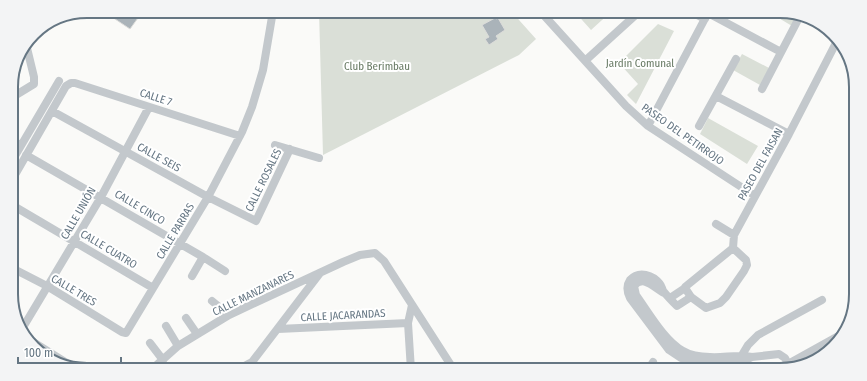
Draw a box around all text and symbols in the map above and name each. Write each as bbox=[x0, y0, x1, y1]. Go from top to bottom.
park label: Jardín Comunal bbox=[606, 57, 674, 70]
park label: Club Berimbau bbox=[344, 60, 410, 73]
street label: CALLE 7 bbox=[138, 86, 174, 109]
street label: PASEO DEL PETIRROJO bbox=[639, 101, 726, 168]
street label: PASEO DEL FAISAN bbox=[735, 126, 786, 203]
street label: CALLE SEIS bbox=[135, 140, 183, 175]
street label: CALLE ROSALES bbox=[243, 146, 284, 214]
street label: CALLE UNIÓN bbox=[57, 184, 99, 242]
street label: CALLE CINCO bbox=[112, 187, 167, 228]
street label: CALLE PARRAS bbox=[154, 200, 197, 262]
street label: CALLE CUATRO bbox=[78, 227, 140, 271]
street label: CALLE MANZANARES bbox=[210, 268, 297, 319]
street label: CALLE TRES bbox=[49, 272, 99, 309]
street label: CALLE JACARANDAS bbox=[300, 307, 386, 324]
scale bar bbox=[18, 339, 121, 365]
text: 100 m bbox=[24, 346, 53, 360]

